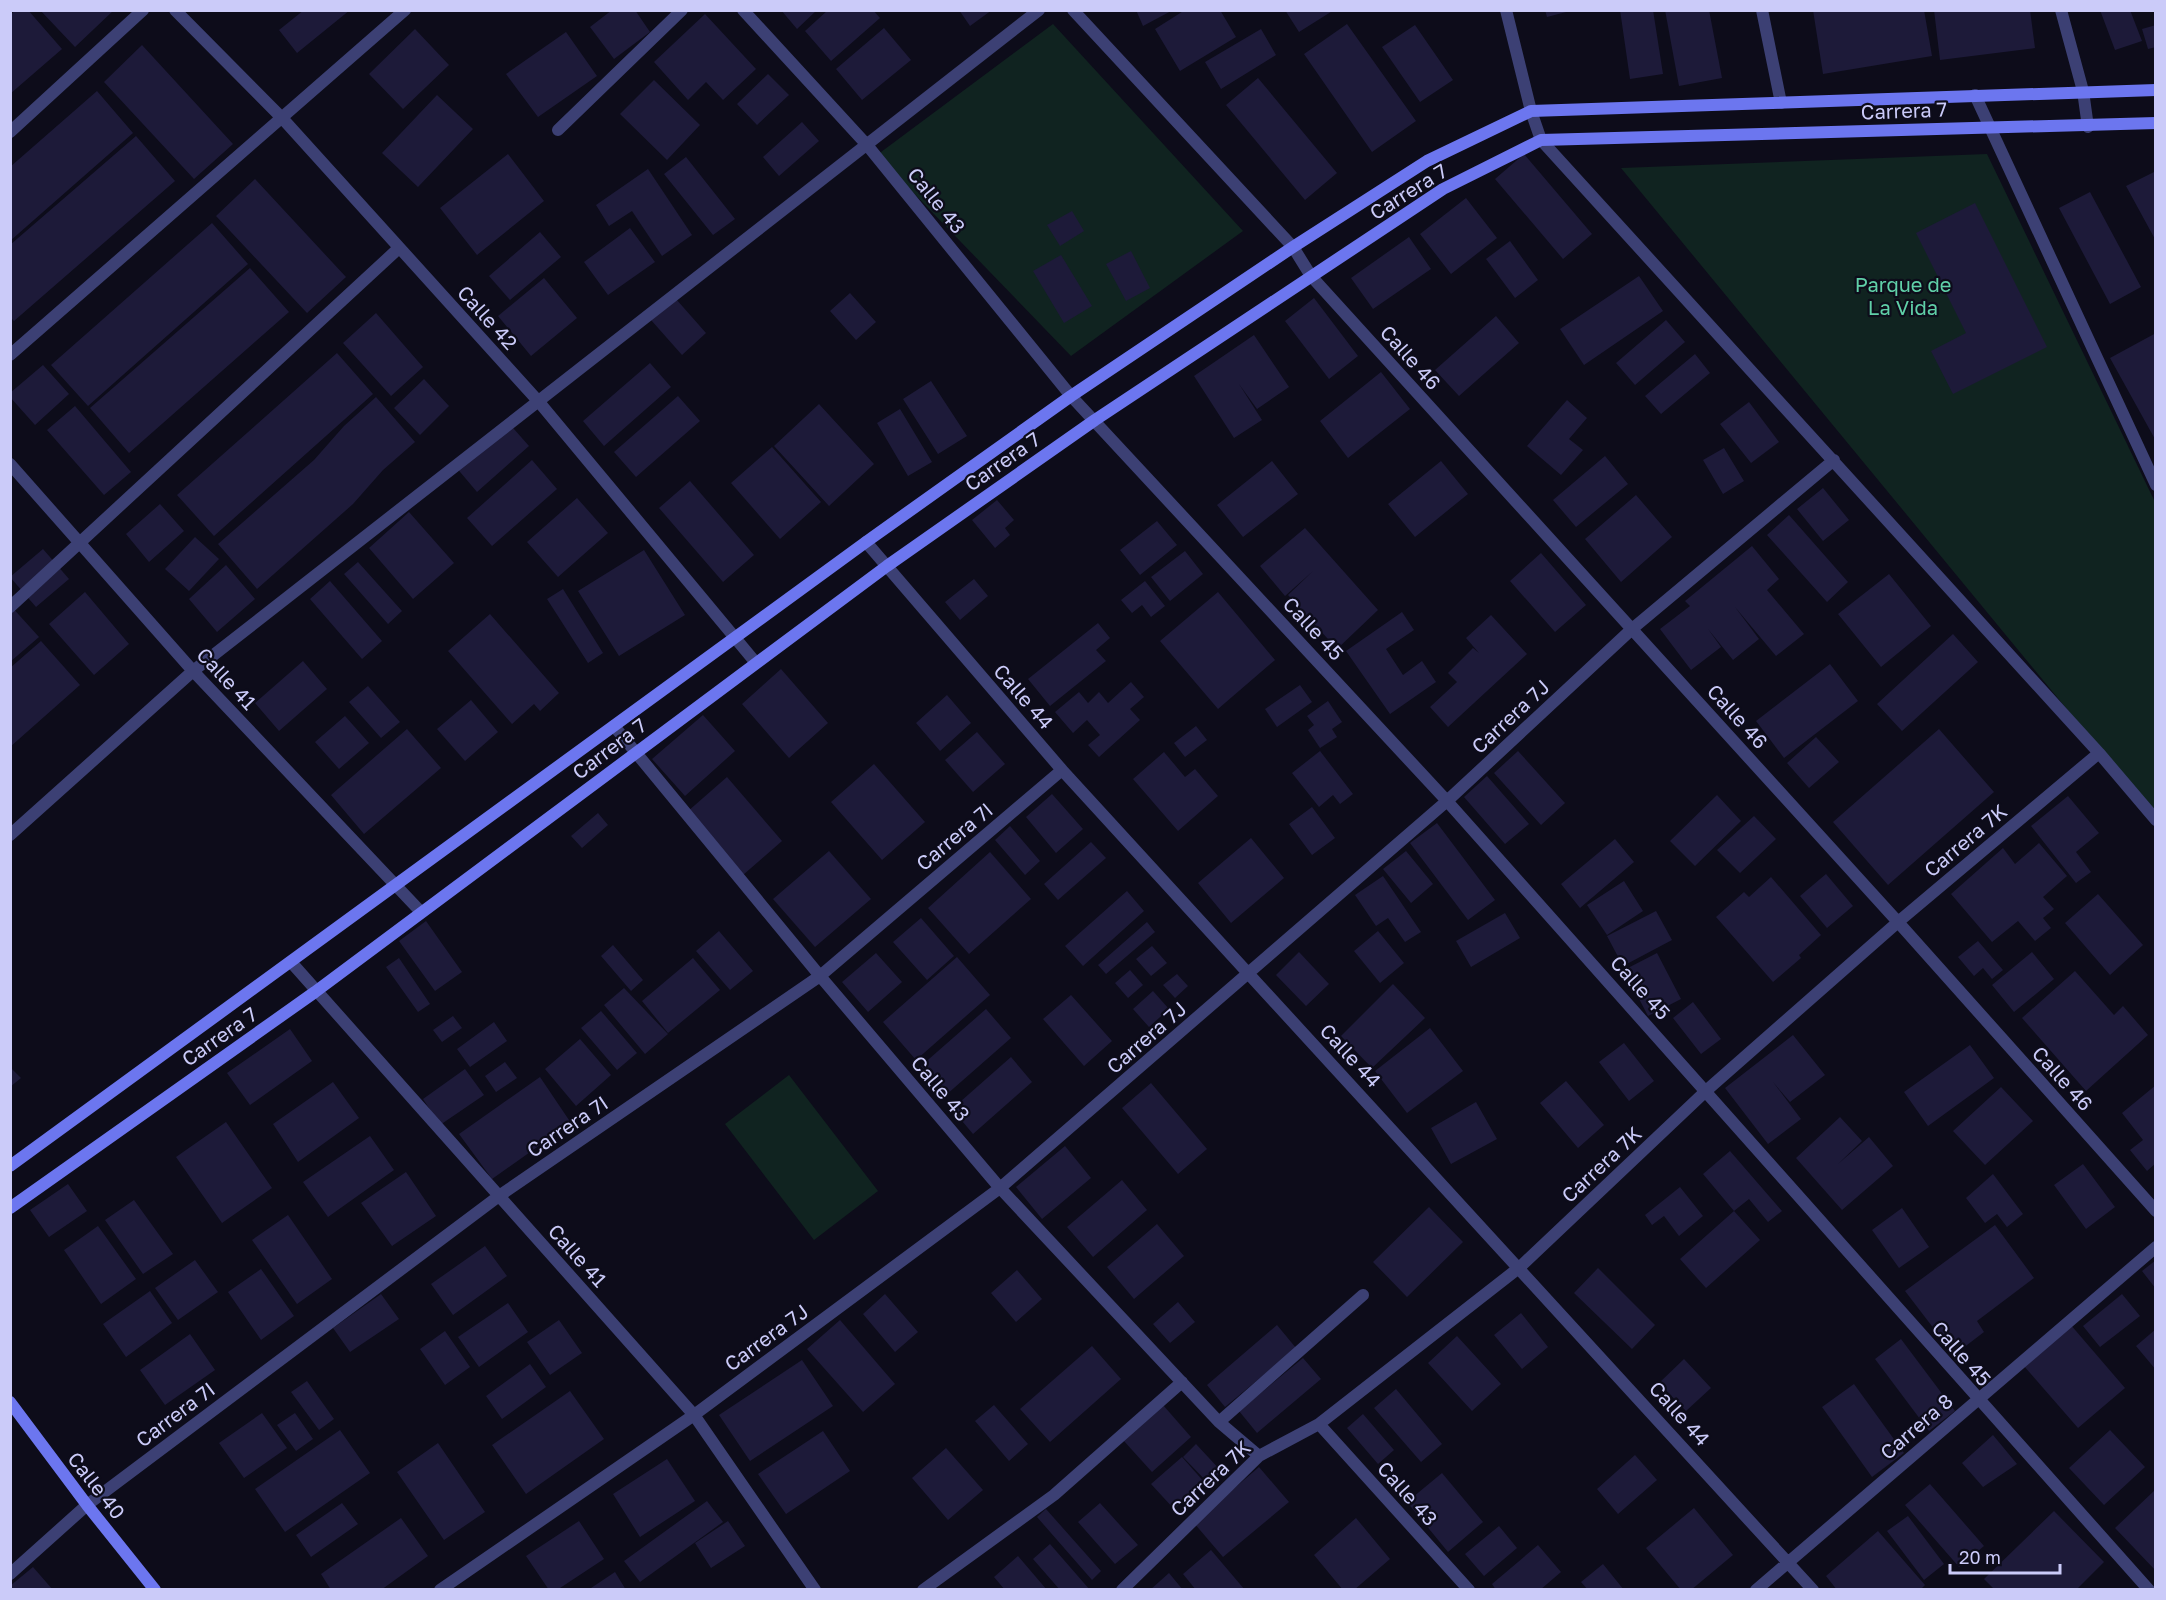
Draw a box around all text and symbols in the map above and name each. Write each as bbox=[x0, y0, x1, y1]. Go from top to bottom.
street label: Carrera 7 bbox=[1860, 96, 1948, 124]
street label: Carrera 7 bbox=[1365, 158, 1451, 224]
street label: Calle 43 bbox=[903, 162, 971, 238]
park label: Parque de La Vida bbox=[1855, 272, 1951, 319]
street label: Calle 42 bbox=[453, 280, 523, 354]
street label: Calle 46 bbox=[1376, 320, 1446, 394]
street label: Carrera 7 bbox=[960, 426, 1044, 496]
street label: Calle 45 bbox=[1279, 591, 1349, 665]
street label: Calle 41 bbox=[192, 642, 262, 714]
street label: Calle 44 bbox=[989, 659, 1059, 733]
street label: Carrera 7J bbox=[1466, 674, 1554, 758]
street label: Calle 46 bbox=[1703, 679, 1773, 753]
street label: Carrera 7 bbox=[567, 712, 651, 784]
street label: Carrera 7I bbox=[911, 797, 997, 875]
street label: Carrera 7K bbox=[1919, 798, 2011, 881]
street label: Calle 45 bbox=[1606, 950, 1676, 1024]
street label: Carrera 7J bbox=[1101, 996, 1191, 1078]
street label: Carrera 7 bbox=[177, 1001, 261, 1071]
street label: Calle 44 bbox=[1315, 1018, 1387, 1092]
street label: Calle 46 bbox=[2028, 1041, 2098, 1115]
street label: Calle 43 bbox=[907, 1050, 975, 1126]
street label: Carrera 7I bbox=[522, 1090, 612, 1162]
street label: Carrera 7K bbox=[1556, 1121, 1646, 1207]
street label: Calle 41 bbox=[544, 1219, 613, 1291]
street label: Carrera 7J bbox=[720, 1299, 812, 1375]
street label: Calle 45 bbox=[1927, 1316, 1997, 1390]
street label: Calle 44 bbox=[1645, 1376, 1715, 1450]
street label: Carrera 7I bbox=[131, 1377, 219, 1451]
street label: Carrera 8 bbox=[1875, 1388, 1957, 1464]
street label: Carrera 7K bbox=[1165, 1435, 1255, 1521]
street label: Calle 40 bbox=[63, 1447, 131, 1523]
street label: Calle 43 bbox=[1373, 1456, 1443, 1530]
scale bar bbox=[1950, 1537, 2060, 1575]
text: 20 m bbox=[1959, 1546, 2001, 1568]

